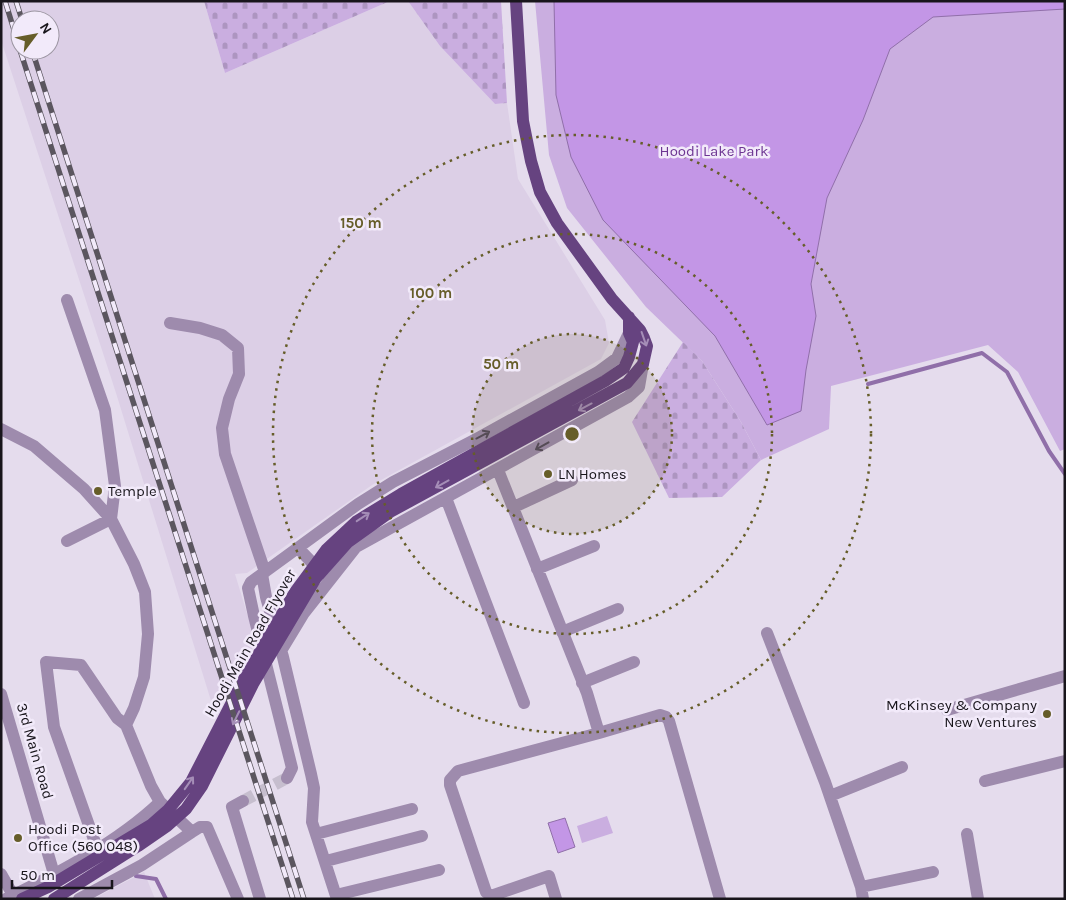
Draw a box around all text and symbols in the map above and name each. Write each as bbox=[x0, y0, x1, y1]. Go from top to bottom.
north arrow bbox=[10, 10, 60, 60]
text: N bbox=[36, 20, 55, 37]
park label: Hoodi Lake Park bbox=[660, 142, 768, 160]
text: 150 m bbox=[340, 214, 382, 232]
text: 100 m bbox=[410, 284, 452, 302]
one-way arrow bbox=[639, 331, 649, 347]
text: 50 m bbox=[483, 355, 519, 373]
one-way arrow bbox=[578, 403, 593, 412]
centre of rings bbox=[563, 425, 581, 443]
one-way arrow bbox=[476, 430, 490, 440]
one-way arrow bbox=[536, 441, 550, 451]
place label: LN Homes bbox=[558, 465, 627, 483]
marker: LN Homes bbox=[542, 468, 554, 480]
one-way arrow bbox=[435, 479, 449, 489]
place label: Temple bbox=[108, 482, 157, 500]
marker: Temple bbox=[92, 485, 104, 497]
one-way arrow bbox=[356, 512, 370, 522]
street label: Hoodi Main Road Flyover bbox=[200, 566, 300, 720]
place label: McKinsey & Company New Ventures bbox=[886, 696, 1037, 731]
street label: 3rd Main Road bbox=[13, 701, 57, 801]
marker: McKinsey & Company New Ventures bbox=[1041, 708, 1053, 720]
one-way arrow bbox=[231, 710, 240, 725]
one-way arrow bbox=[185, 776, 195, 790]
place label: Hoodi Post Office (560 048) bbox=[28, 820, 138, 855]
marker: Hoodi Post Office (560 048) bbox=[12, 832, 24, 844]
scale bar bbox=[12, 858, 112, 890]
text: 50 m bbox=[20, 866, 55, 884]

